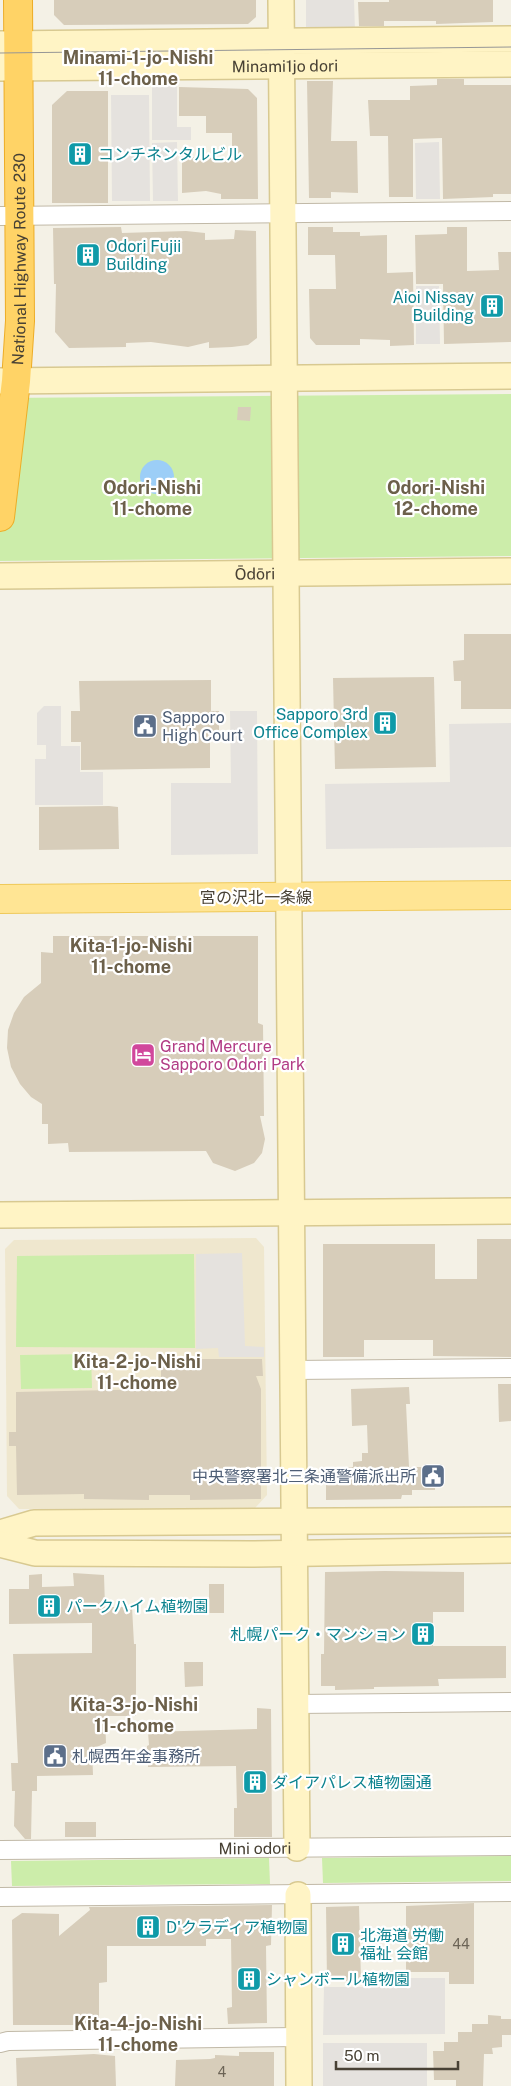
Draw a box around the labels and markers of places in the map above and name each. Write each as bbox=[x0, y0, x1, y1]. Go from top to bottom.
building icon: コンチネンタルビル bbox=[67, 141, 93, 167]
place label: コンチネンタルビル bbox=[98, 145, 242, 164]
place label: Odori Fujii Building bbox=[106, 237, 181, 274]
building icon: Odori Fujii Building bbox=[75, 242, 101, 268]
place label: Aioi Nissay Building bbox=[392, 288, 474, 325]
building icon: Aioi Nissay Building bbox=[479, 293, 505, 319]
place label: Sapporo 3rd Office Complex bbox=[253, 705, 368, 742]
place label: Sapporo High Court bbox=[162, 708, 243, 745]
building icon: Sapporo 3rd Office Complex bbox=[372, 710, 398, 736]
public building icon: Sapporo High Court bbox=[132, 713, 158, 739]
place label: Grand Mercure Sapporo Odori Park bbox=[160, 1037, 305, 1074]
hotel icon: Grand Mercure Sapporo Odori Park bbox=[130, 1042, 156, 1068]
public building icon: 中央警察署北三条通警備派出所 bbox=[420, 1463, 446, 1489]
place label: 中央警察署北三条通警備派出所 bbox=[192, 1467, 416, 1486]
building icon: パークハイム植物園 bbox=[36, 1593, 62, 1619]
place label: パークハイム植物園 bbox=[66, 1597, 209, 1616]
building icon: 札幌パーク・マンション bbox=[410, 1621, 436, 1647]
place label: 札幌パーク・マンション bbox=[230, 1625, 406, 1644]
public building icon: 札幌西年金事務所 bbox=[42, 1743, 68, 1769]
place label: 札幌西年金事務所 bbox=[72, 1747, 200, 1766]
building icon: ダイアパレス植物園通 bbox=[242, 1769, 268, 1795]
place label: ダイアパレス植物園通 bbox=[272, 1773, 432, 1792]
building icon: D'クラディア植物園 bbox=[135, 1914, 161, 1940]
place label: D'クラディア植物園 bbox=[166, 1918, 308, 1937]
place label: 北海道 労働 福祉 会館 bbox=[360, 1926, 444, 1963]
building icon: 北海道 労働 福祉 会館 bbox=[330, 1931, 356, 1957]
building icon: シャンボール植物園 bbox=[236, 1966, 262, 1992]
place label: シャンボール植物園 bbox=[266, 1970, 410, 1989]

